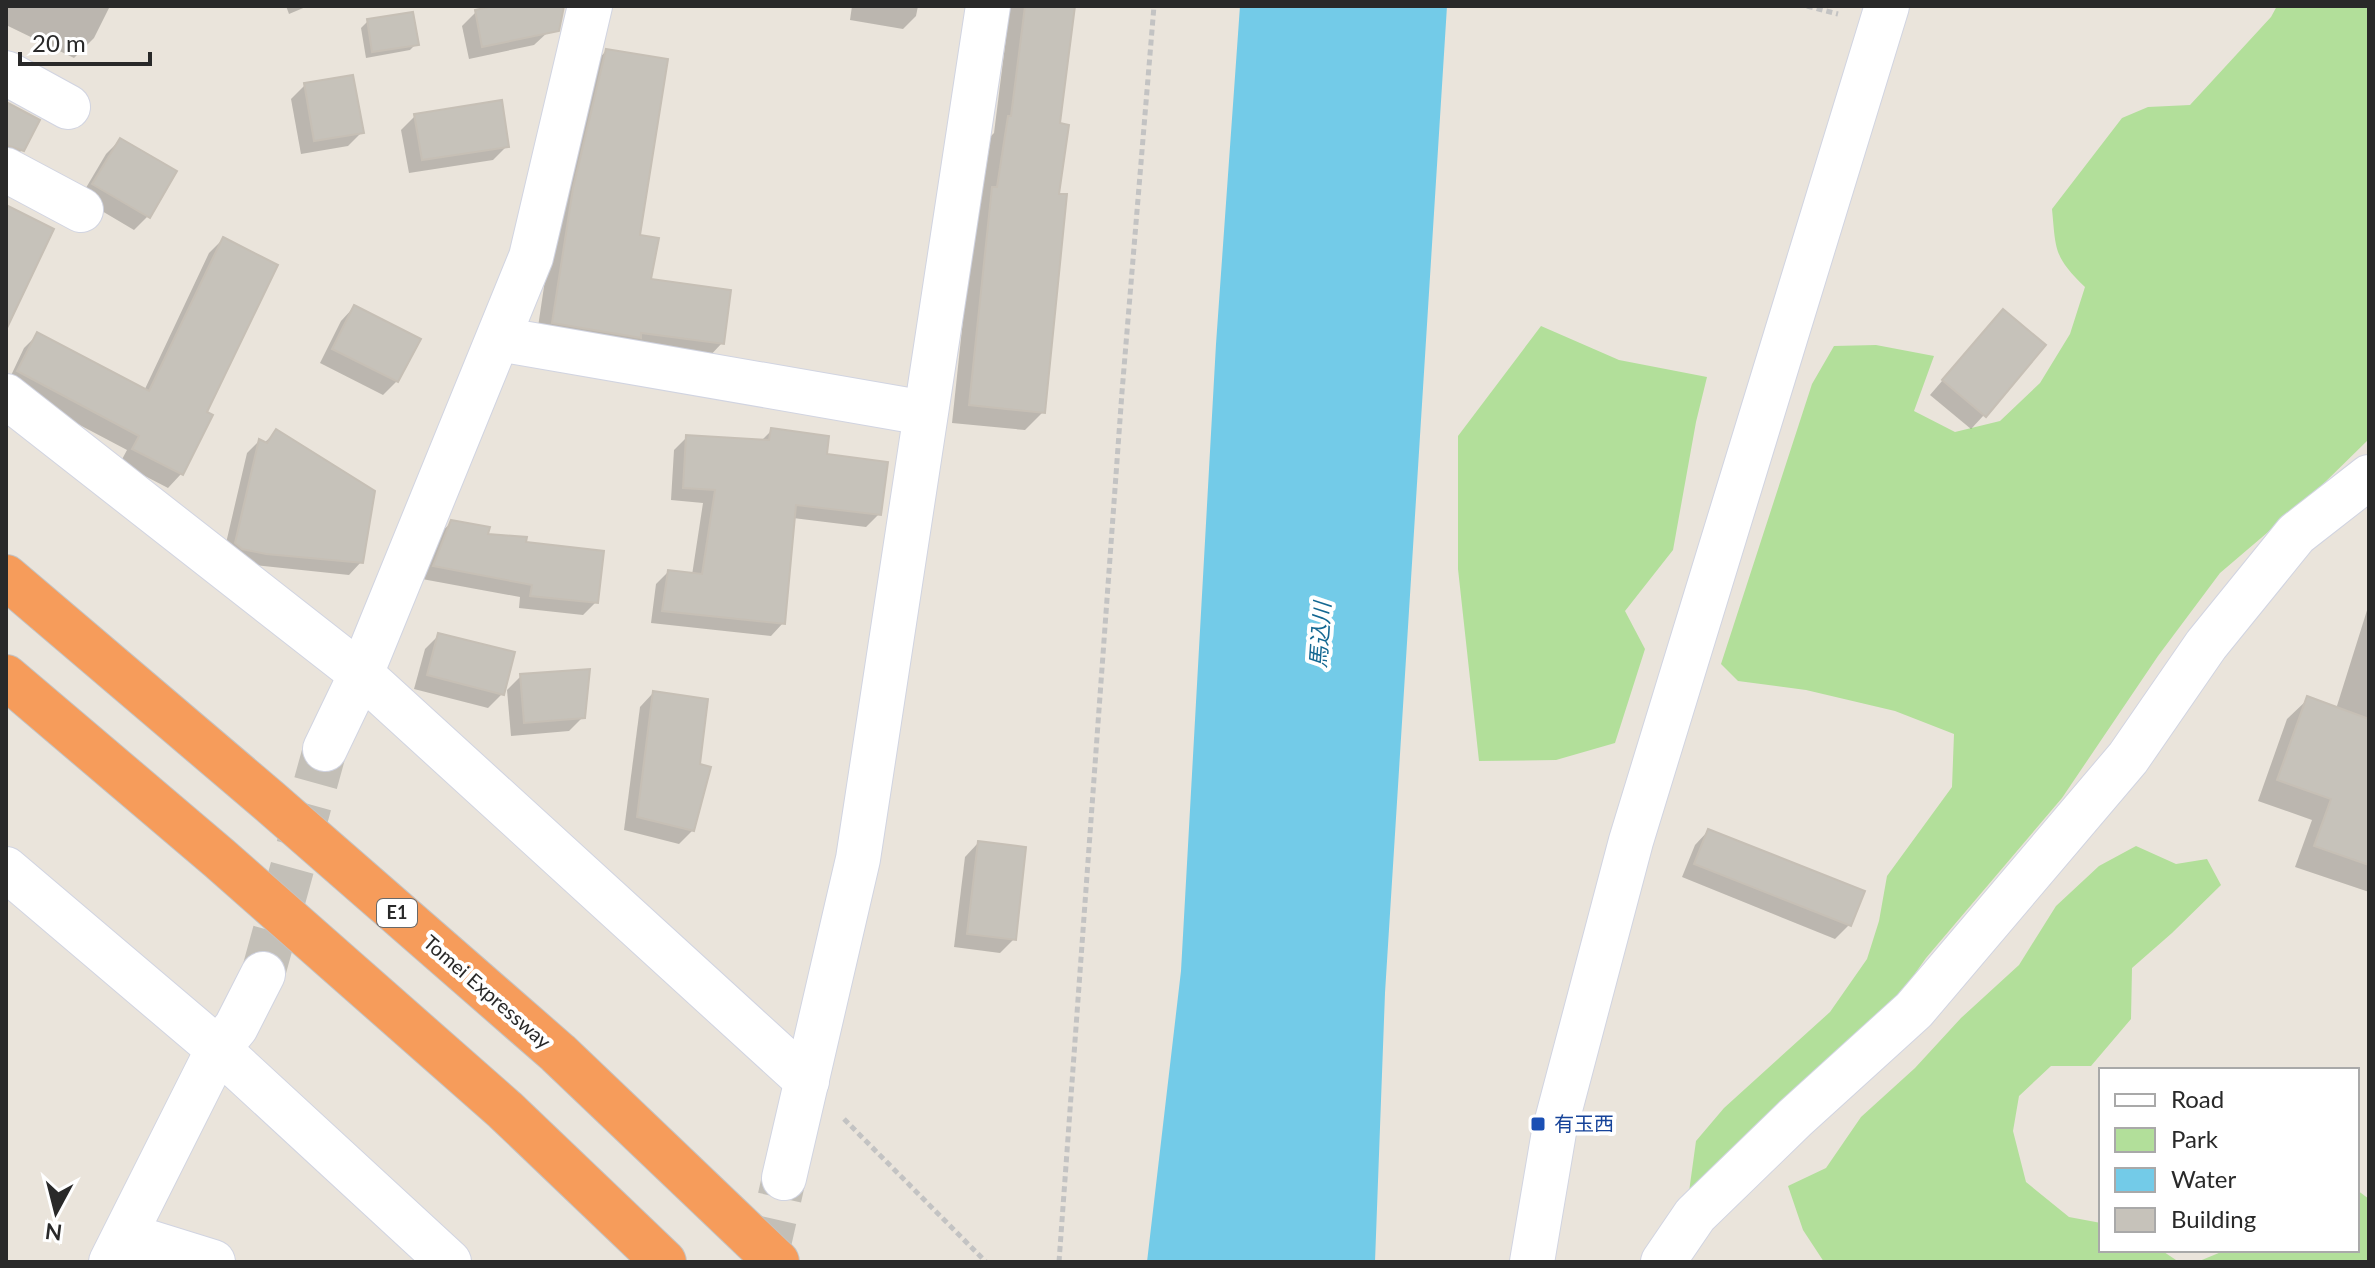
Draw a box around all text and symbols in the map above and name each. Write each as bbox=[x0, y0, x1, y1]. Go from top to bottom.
scale bar bbox=[20, 16, 150, 66]
text: 20 m bbox=[32, 28, 86, 57]
water label: 馬込川 bbox=[1304, 599, 1335, 669]
road number: E1 bbox=[377, 899, 417, 927]
street label: Tomei Expressway bbox=[419, 929, 557, 1053]
legend bbox=[2099, 1068, 2359, 1252]
text: Road bbox=[2171, 1084, 2224, 1113]
place label: 有玉西 bbox=[1554, 1111, 1614, 1135]
marker: 有玉西 bbox=[1529, 1115, 1547, 1133]
text: Park bbox=[2171, 1124, 2219, 1153]
text: Water bbox=[2171, 1164, 2236, 1193]
north arrow bbox=[16, 1172, 96, 1252]
text: Building bbox=[2171, 1204, 2256, 1233]
text: N bbox=[43, 1218, 64, 1247]

